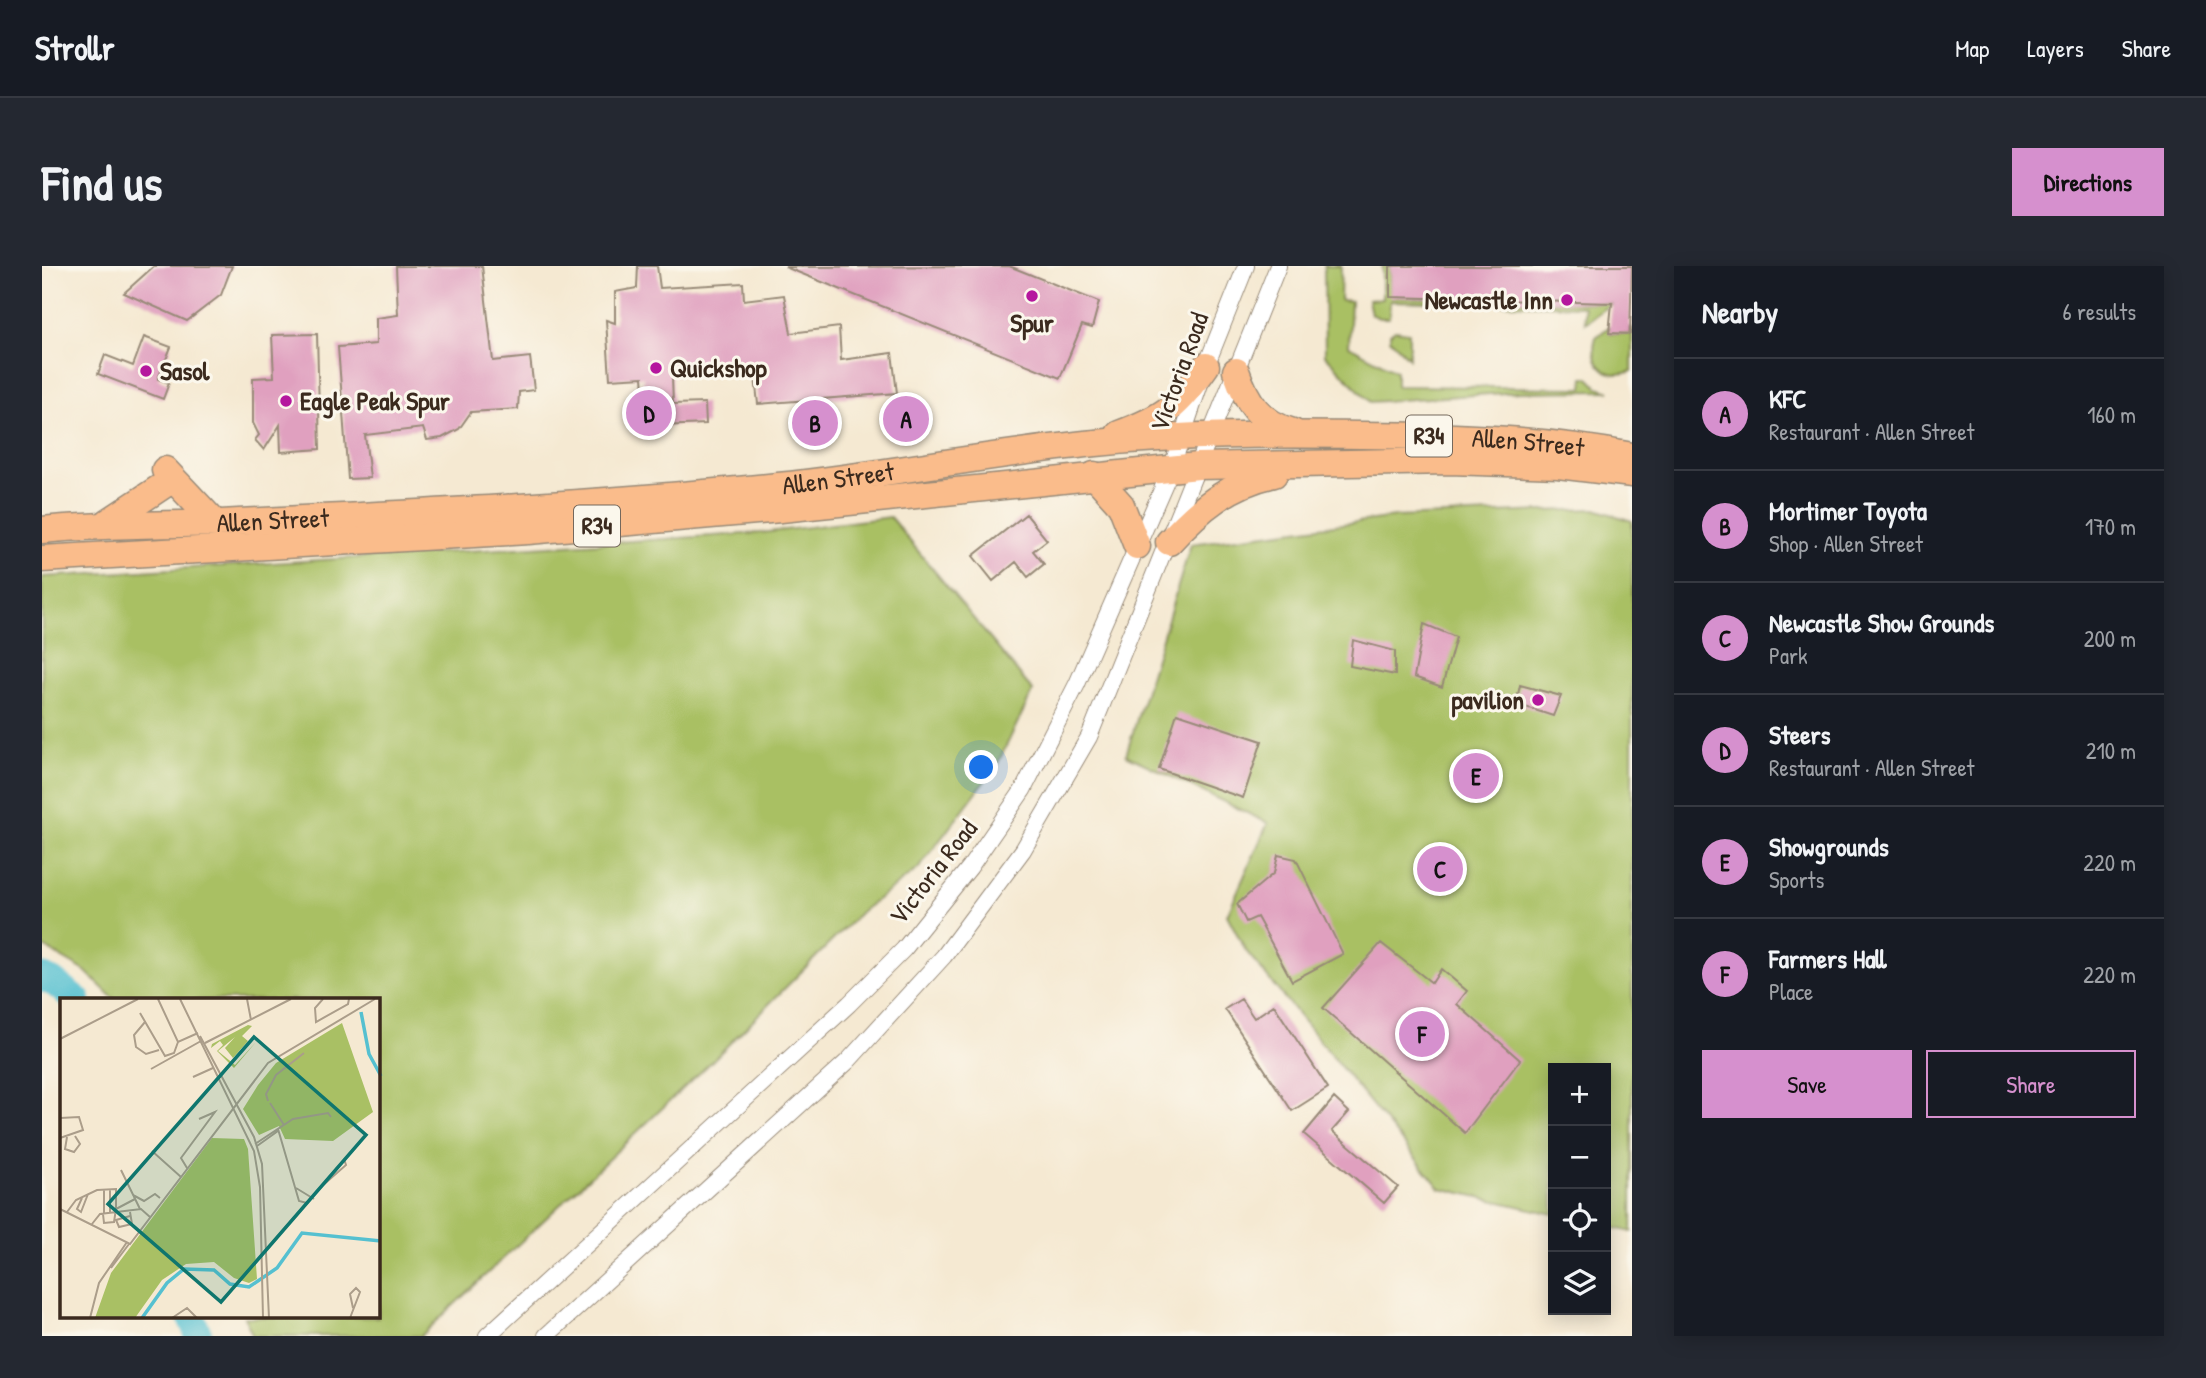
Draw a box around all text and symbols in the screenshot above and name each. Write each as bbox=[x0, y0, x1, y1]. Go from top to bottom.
text: Strollr bbox=[35, 26, 114, 70]
text: Map bbox=[1955, 32, 1989, 64]
text: Layers bbox=[2027, 32, 2084, 64]
text: Share bbox=[2122, 32, 2171, 64]
button: Directions bbox=[2012, 148, 2164, 216]
text: Find us bbox=[42, 149, 162, 215]
place label: Newcastle Inn bbox=[1425, 282, 1553, 317]
marker: Spur bbox=[1024, 288, 1040, 304]
marker: Newcastle Inn bbox=[1559, 292, 1575, 308]
text: Nearby bbox=[1702, 292, 1778, 332]
text: 6 results bbox=[2063, 296, 2136, 327]
place label: Spur bbox=[1010, 305, 1055, 341]
street label: Victoria Road bbox=[1141, 307, 1216, 436]
place label: Quickshop bbox=[670, 350, 768, 386]
place label: Sasol bbox=[160, 353, 211, 388]
marker: Quickshop bbox=[648, 360, 664, 376]
marker: Sasol bbox=[138, 363, 154, 379]
text: KFC bbox=[1769, 381, 1807, 416]
place label: Eagle Peak Spur bbox=[300, 383, 451, 419]
pin: D bbox=[626, 387, 672, 439]
marker: Eagle Peak Spur bbox=[278, 393, 294, 409]
pin: A bbox=[883, 393, 929, 445]
pin: B bbox=[792, 397, 838, 449]
text: A bbox=[1719, 399, 1731, 430]
text: 160 m bbox=[2087, 399, 2136, 430]
road number: R34 bbox=[1406, 416, 1452, 456]
text: Restaurant · Allen Street bbox=[1769, 416, 1974, 447]
street label: Allen Street bbox=[1471, 420, 1588, 465]
street label: Allen Street bbox=[780, 453, 897, 502]
text: Mortimer Toyota bbox=[1769, 493, 1927, 528]
street label: Allen Street bbox=[216, 500, 331, 540]
road number: R34 bbox=[574, 506, 620, 547]
text: B bbox=[1719, 511, 1731, 542]
text: 170 m bbox=[2085, 511, 2136, 542]
text: Shop · Allen Street bbox=[1769, 528, 1923, 559]
text: Newcastle Show Grounds bbox=[1769, 605, 1994, 640]
text: C bbox=[1719, 623, 1731, 654]
text: 200 m bbox=[2084, 623, 2136, 654]
text: Park bbox=[1769, 640, 1807, 671]
place label: pavilion bbox=[1451, 682, 1524, 718]
marker: pavilion bbox=[1530, 692, 1546, 708]
text: Steers bbox=[1769, 717, 1831, 752]
text: D bbox=[1720, 735, 1730, 766]
text: 210 m bbox=[2086, 735, 2136, 766]
your location bbox=[964, 750, 998, 784]
pin: E bbox=[1453, 750, 1499, 802]
text: Restaurant · Allen Street bbox=[1769, 752, 1974, 783]
street label: Victoria Road bbox=[880, 812, 985, 932]
text: Showgrounds bbox=[1769, 829, 1889, 864]
pin: C bbox=[1417, 843, 1463, 895]
text: E bbox=[1720, 847, 1730, 878]
text: 220 m bbox=[2083, 847, 2136, 878]
text: Sports bbox=[1769, 864, 1824, 895]
text: Farmers Hall bbox=[1769, 941, 1887, 976]
text: F bbox=[1721, 959, 1729, 990]
text: 220 m bbox=[2083, 959, 2136, 990]
text: Place bbox=[1769, 976, 1813, 1007]
inset map bbox=[60, 998, 380, 1318]
pin: F bbox=[1399, 1008, 1445, 1060]
button: Save bbox=[1702, 1050, 1912, 1118]
button: Share bbox=[1926, 1050, 2136, 1118]
map controls bbox=[1548, 1063, 1611, 1315]
button: + bbox=[1548, 1063, 1611, 1126]
button: − bbox=[1548, 1126, 1611, 1189]
button: locate bbox=[1548, 1189, 1611, 1252]
button: layers bbox=[1548, 1252, 1611, 1315]

